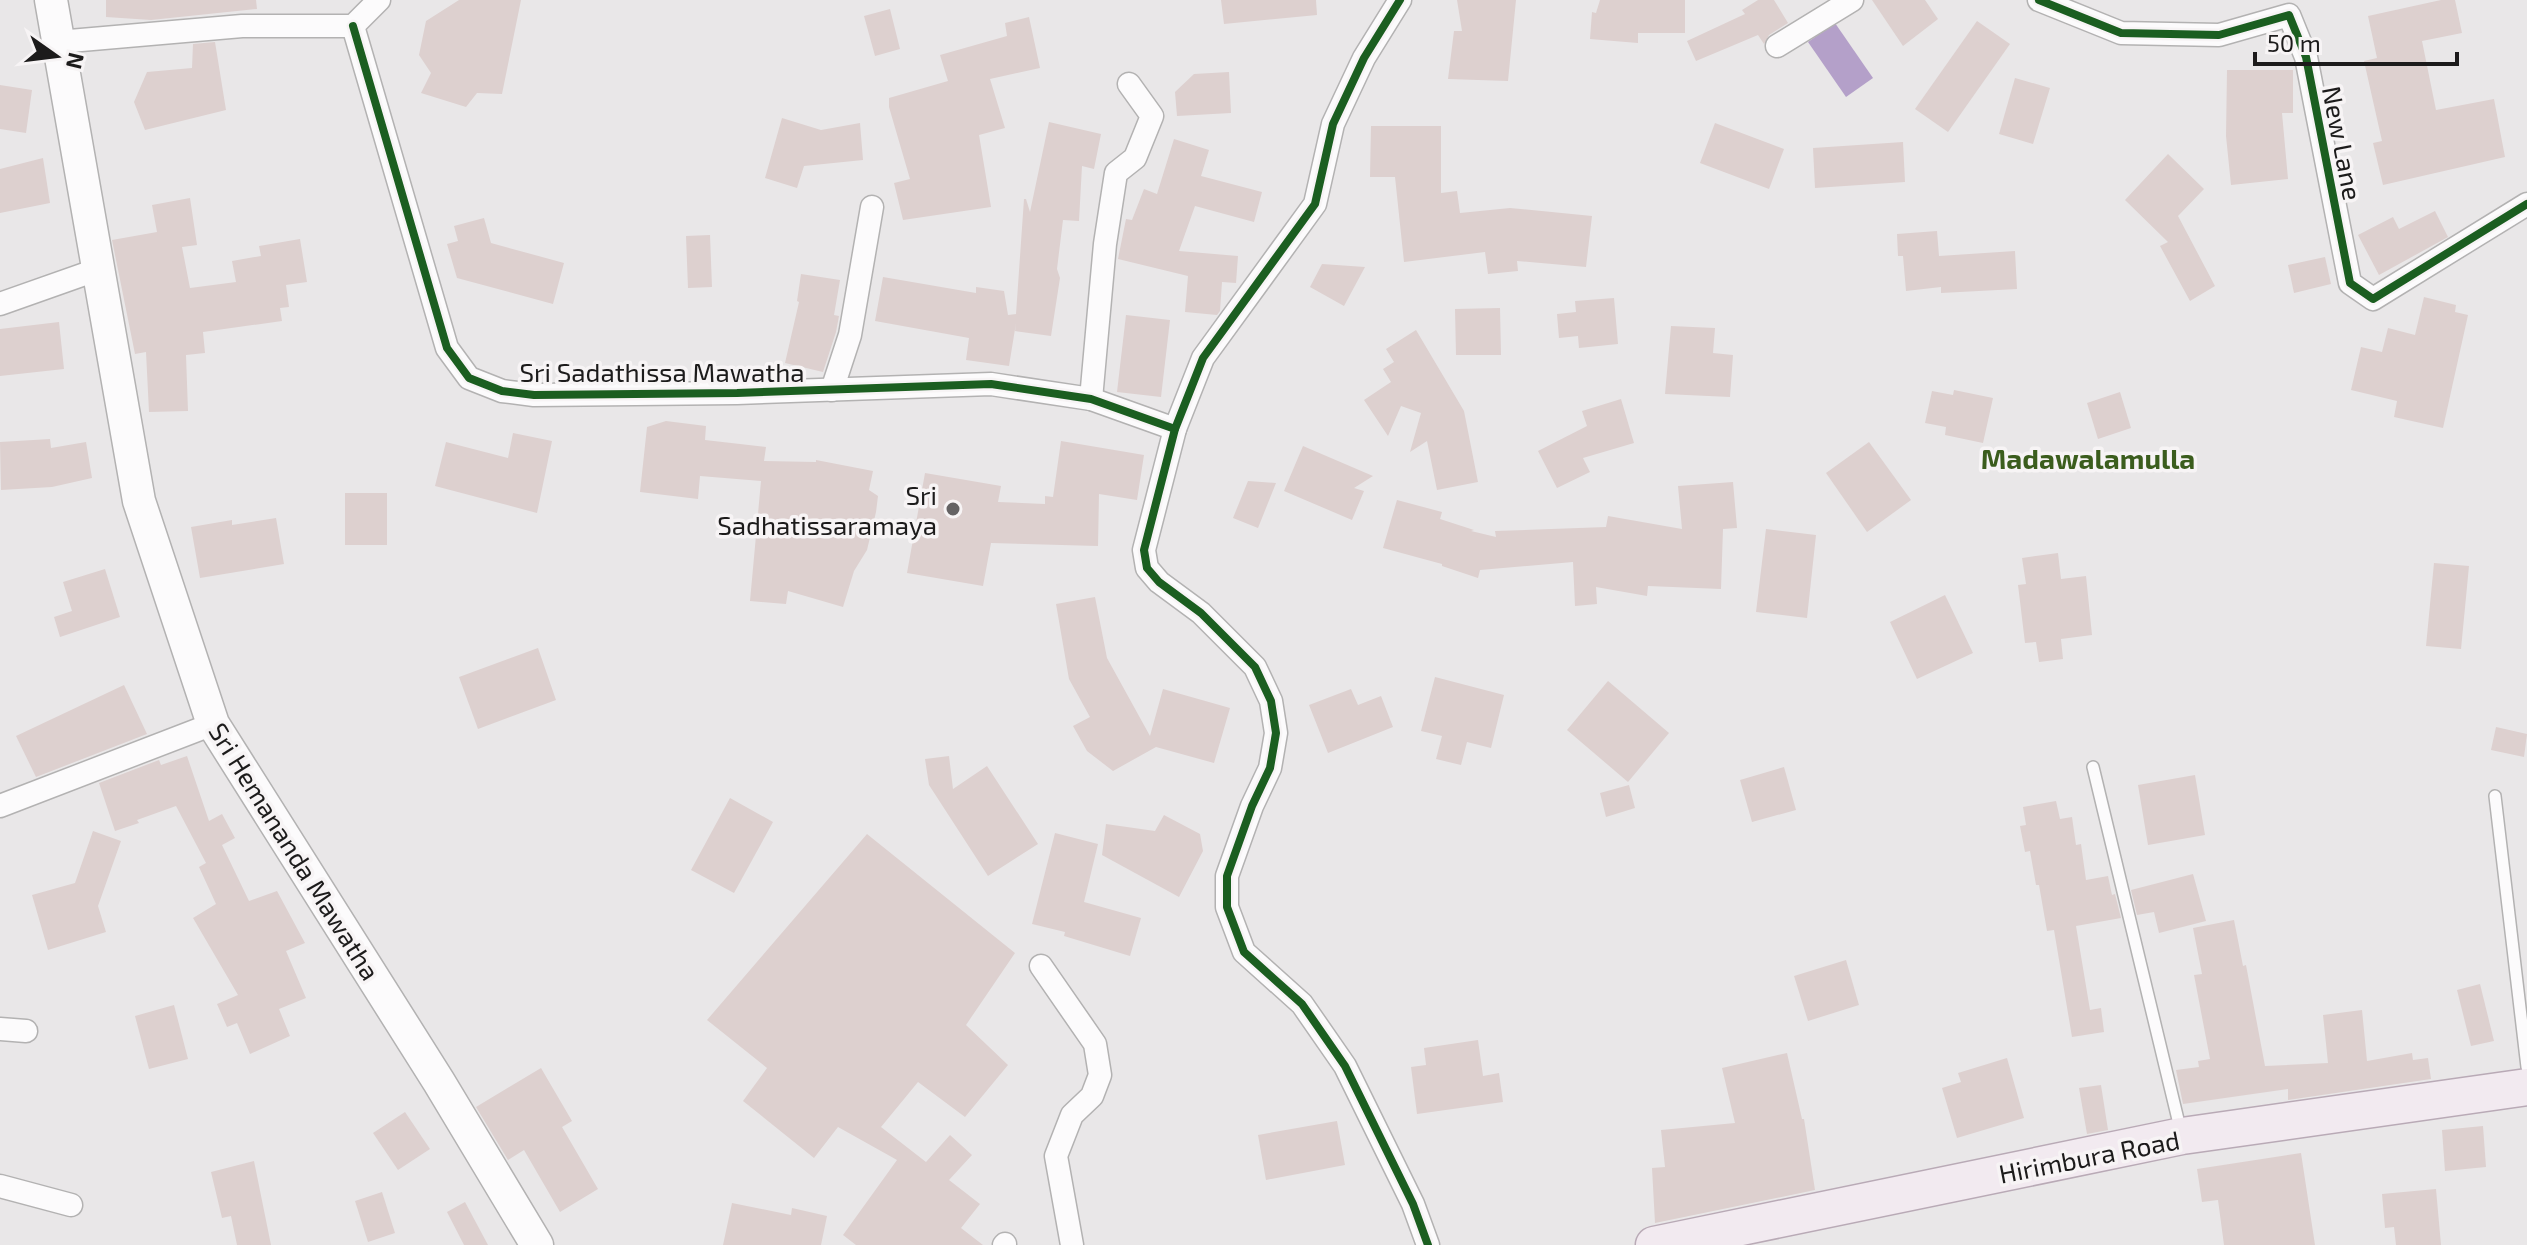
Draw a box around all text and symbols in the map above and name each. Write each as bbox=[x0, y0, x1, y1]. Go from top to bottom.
north arrow bbox=[16, 16, 96, 96]
scale bar bbox=[2255, 16, 2457, 66]
text: 50 m bbox=[2267, 28, 2321, 57]
text: N bbox=[62, 50, 91, 72]
street label: New Lane bbox=[2317, 83, 2369, 203]
street label: Sri Sadathissa Mawatha bbox=[519, 356, 805, 387]
district label: Madawalamulla bbox=[1981, 441, 2195, 475]
place label: Sri Sadhatissaramaya bbox=[717, 479, 937, 540]
marker: Sri Sadhatissaramaya bbox=[944, 500, 962, 518]
street label: Sri Hemananda Mawatha bbox=[203, 717, 387, 985]
street label: Hirimbura Road bbox=[1996, 1123, 2182, 1189]

